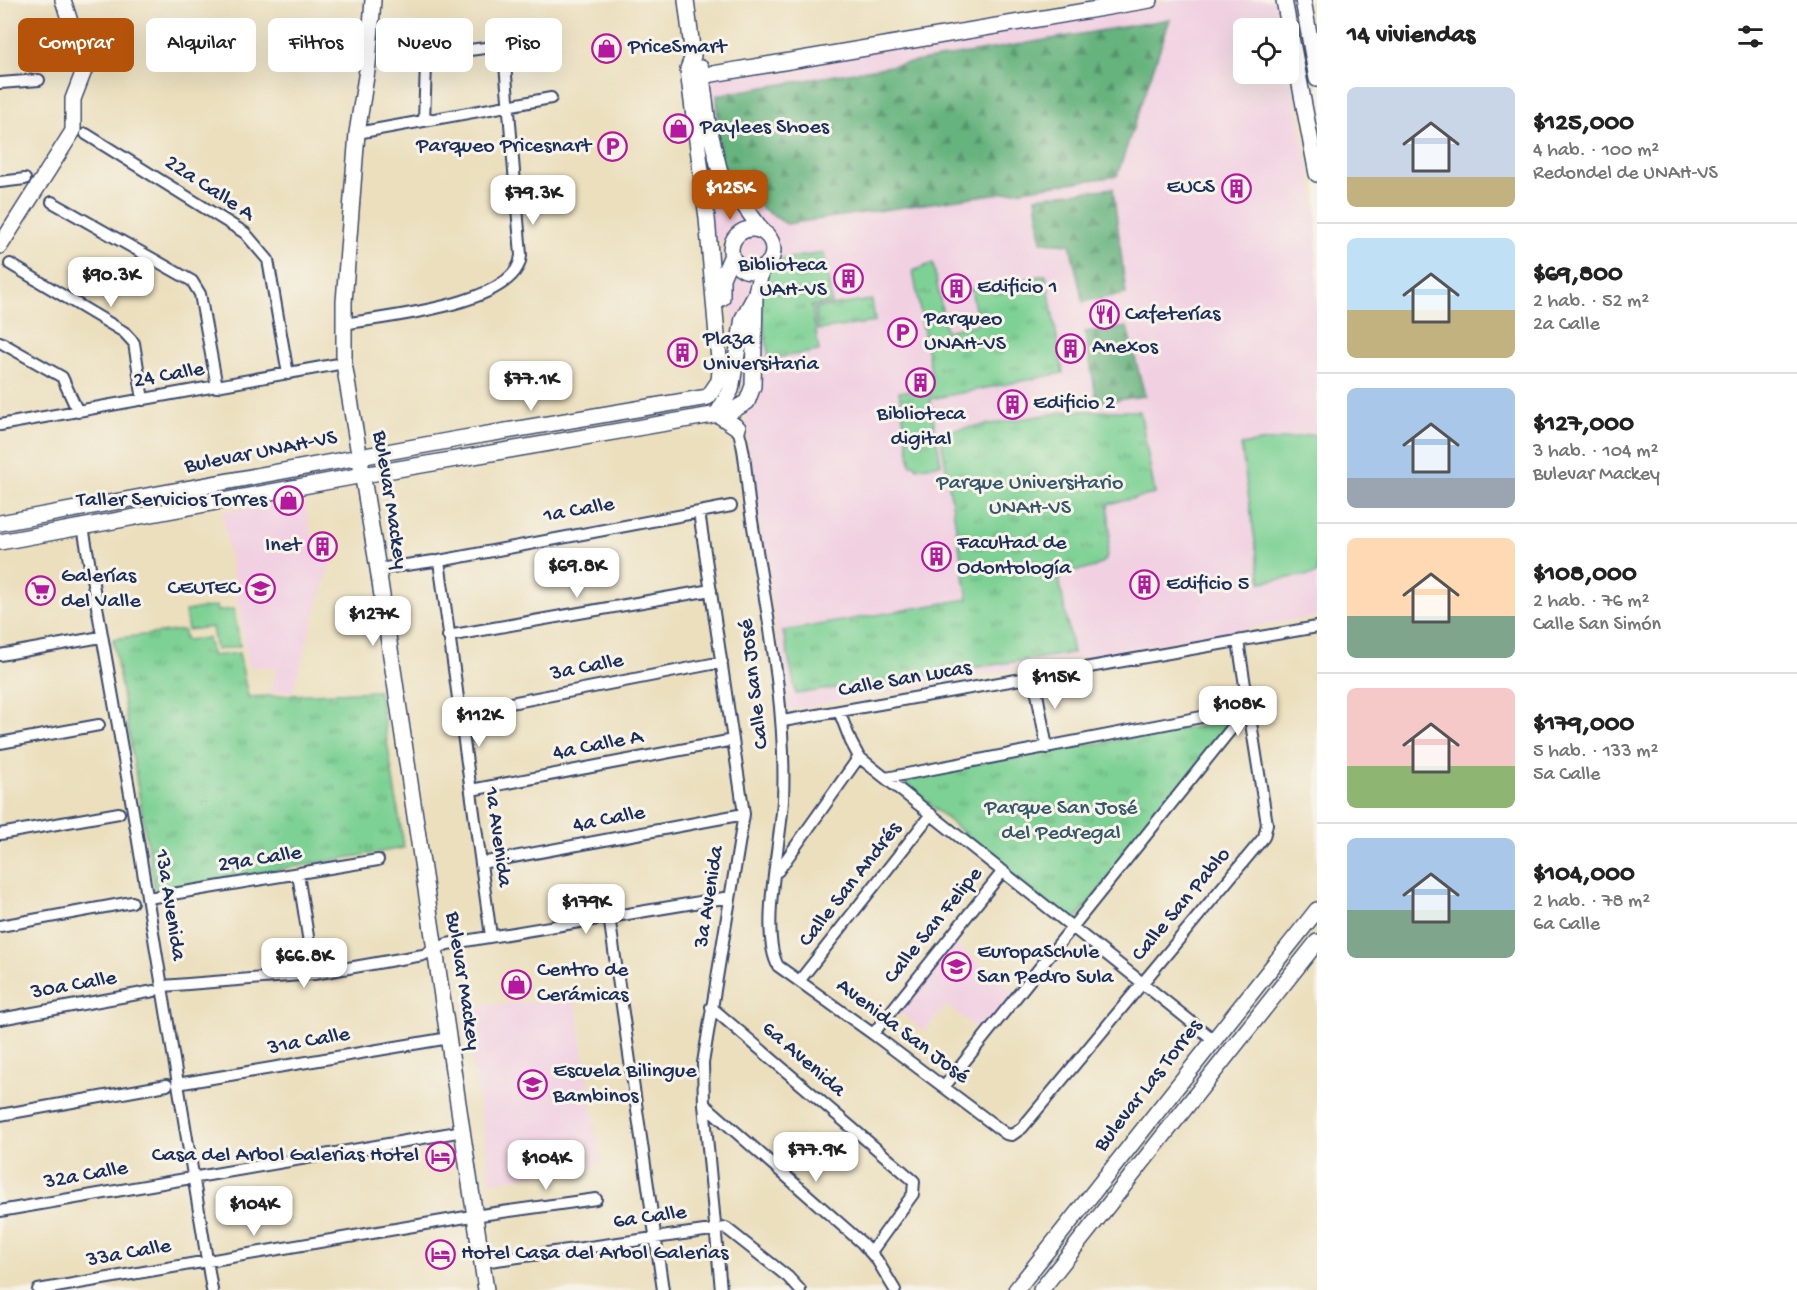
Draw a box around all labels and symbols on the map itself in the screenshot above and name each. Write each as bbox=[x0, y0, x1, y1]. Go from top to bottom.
shop icon: PriceSmart bbox=[591, 32, 623, 64]
place label: PriceSmart bbox=[627, 35, 728, 61]
shop icon: Paylees Shoes bbox=[663, 112, 695, 144]
place label: Paylees Shoes bbox=[699, 115, 830, 141]
parking icon: Parqueo Pricesnart bbox=[596, 131, 628, 163]
place label: Parqueo Pricesnart bbox=[415, 134, 593, 160]
street label: 22a Calle A bbox=[159, 150, 260, 228]
pin: $125K bbox=[688, 170, 772, 221]
building icon: EUCS bbox=[1220, 172, 1252, 204]
pin: $79.3K bbox=[484, 175, 582, 226]
place label: EUCS bbox=[1166, 175, 1216, 201]
place label: Biblioteca UAH-VS bbox=[737, 253, 828, 304]
pin: $90.3K bbox=[62, 257, 160, 308]
building icon: Biblioteca UAH-VS bbox=[832, 263, 864, 295]
building icon: Edificio 1 bbox=[940, 272, 972, 304]
place label: Edificio 1 bbox=[977, 275, 1058, 301]
restaurant icon: Cafeterías bbox=[1088, 299, 1120, 331]
place label: Cafeterías bbox=[1125, 302, 1221, 328]
place label: Parqueo UNAH-VS bbox=[923, 307, 1007, 358]
parking icon: Parqueo UNAH-VS bbox=[887, 317, 919, 349]
place label: Plaza Universitaria bbox=[702, 327, 819, 378]
building icon: Anexos bbox=[1055, 332, 1087, 364]
place label: Anexos bbox=[1092, 335, 1159, 361]
building icon: Plaza Universitaria bbox=[666, 337, 698, 369]
street label: 24 Calle bbox=[131, 357, 207, 395]
pin: $77.1K bbox=[482, 361, 580, 412]
building icon: Biblioteca digital bbox=[905, 367, 937, 399]
building icon: Edificio 2 bbox=[996, 388, 1028, 420]
place label: Edificio 2 bbox=[1033, 391, 1116, 417]
place label: Biblioteca digital bbox=[876, 402, 966, 453]
street label: Bulevar UNAH-VS bbox=[182, 425, 340, 481]
street label: Bulevar Mackey bbox=[365, 428, 413, 571]
park label: Parque Universitario UNAH-VS bbox=[936, 471, 1124, 522]
shop icon: Taller Servicios Torres bbox=[272, 485, 304, 517]
place label: Taller Servicios Torres bbox=[75, 488, 268, 514]
street label: 1a Calle bbox=[541, 492, 617, 530]
building icon: Inet bbox=[306, 530, 338, 562]
place label: Facultad de Odontología bbox=[956, 531, 1072, 582]
place label: Inet bbox=[265, 533, 303, 559]
building icon: Facultad de Odontología bbox=[920, 541, 952, 573]
pin: $69.8K bbox=[528, 548, 626, 599]
place label: Galerías del Valle bbox=[61, 564, 141, 615]
building icon: Edificio 5 bbox=[1129, 569, 1161, 601]
place label: Edificio 5 bbox=[1166, 572, 1249, 598]
school or university icon: CEUTEC bbox=[245, 573, 277, 605]
supermarket icon: Galerías del Valle bbox=[24, 574, 56, 606]
place label: CEUTEC bbox=[168, 576, 242, 602]
pin: $127K bbox=[331, 596, 415, 647]
street label: Calle San José bbox=[734, 617, 776, 751]
street label: 3a Calle bbox=[547, 648, 626, 688]
street label: Calle San Lucas bbox=[836, 655, 974, 704]
pin: $115K bbox=[1013, 659, 1097, 710]
pin: $108K bbox=[1196, 686, 1280, 737]
pin: $112K bbox=[437, 697, 521, 748]
street label: 4a Calle A bbox=[551, 724, 646, 767]
street label: 1a Avenida bbox=[477, 784, 517, 889]
park label: Parque San José del Pedregal bbox=[984, 796, 1138, 847]
street label: 4a Calle bbox=[571, 800, 648, 840]
street label: Calle San Andrés bbox=[794, 816, 909, 953]
street label: 29a Calle bbox=[216, 840, 304, 879]
street label: 3a Avenida bbox=[689, 843, 731, 951]
street label: Calle San Pablo bbox=[1127, 843, 1237, 967]
street label: 13a Avenida bbox=[147, 847, 191, 963]
street label: Calle San Felipe bbox=[879, 862, 989, 990]
pin: $179K bbox=[544, 884, 628, 935]
street label: Bulevar Mackey bbox=[438, 909, 486, 1052]
pin: $66.8K bbox=[255, 938, 353, 989]
place label: EuropaSchule San Pedro Sula bbox=[977, 940, 1114, 991]
school or university icon: EuropaSchule San Pedro Sula bbox=[940, 950, 972, 982]
place label: Centro de Cerámicas bbox=[537, 958, 629, 1009]
street label: 30a Calle bbox=[28, 966, 119, 1006]
shop icon: Centro de Cerámicas bbox=[500, 968, 532, 1000]
street label: Avenida San José bbox=[830, 973, 974, 1091]
street label: Bulevar Las Torres bbox=[1089, 1014, 1209, 1158]
street label: 6a Avenida bbox=[756, 1016, 851, 1104]
street label: 31a Calle bbox=[265, 1022, 353, 1062]
place label: Escuela Bilingue Bambinos bbox=[552, 1059, 697, 1110]
school or university icon: Escuela Bilingue Bambinos bbox=[516, 1069, 548, 1101]
pin: $77.9K bbox=[767, 1132, 865, 1183]
hotel icon: Casa del Arbol Galerias Hotel bbox=[424, 1140, 456, 1172]
pin: $104K bbox=[504, 1140, 588, 1191]
place label: Casa del Arbol Galerias Hotel bbox=[152, 1143, 419, 1169]
street label: 32a Calle bbox=[41, 1156, 131, 1196]
pin: $104K bbox=[212, 1186, 296, 1237]
street label: 6a Calle bbox=[612, 1200, 689, 1236]
street label: 33a Calle bbox=[84, 1234, 174, 1274]
hotel icon: Hotel Casa del Arbol Galerias bbox=[424, 1238, 456, 1270]
place label: Hotel Casa del Arbol Galerias bbox=[461, 1241, 729, 1267]

